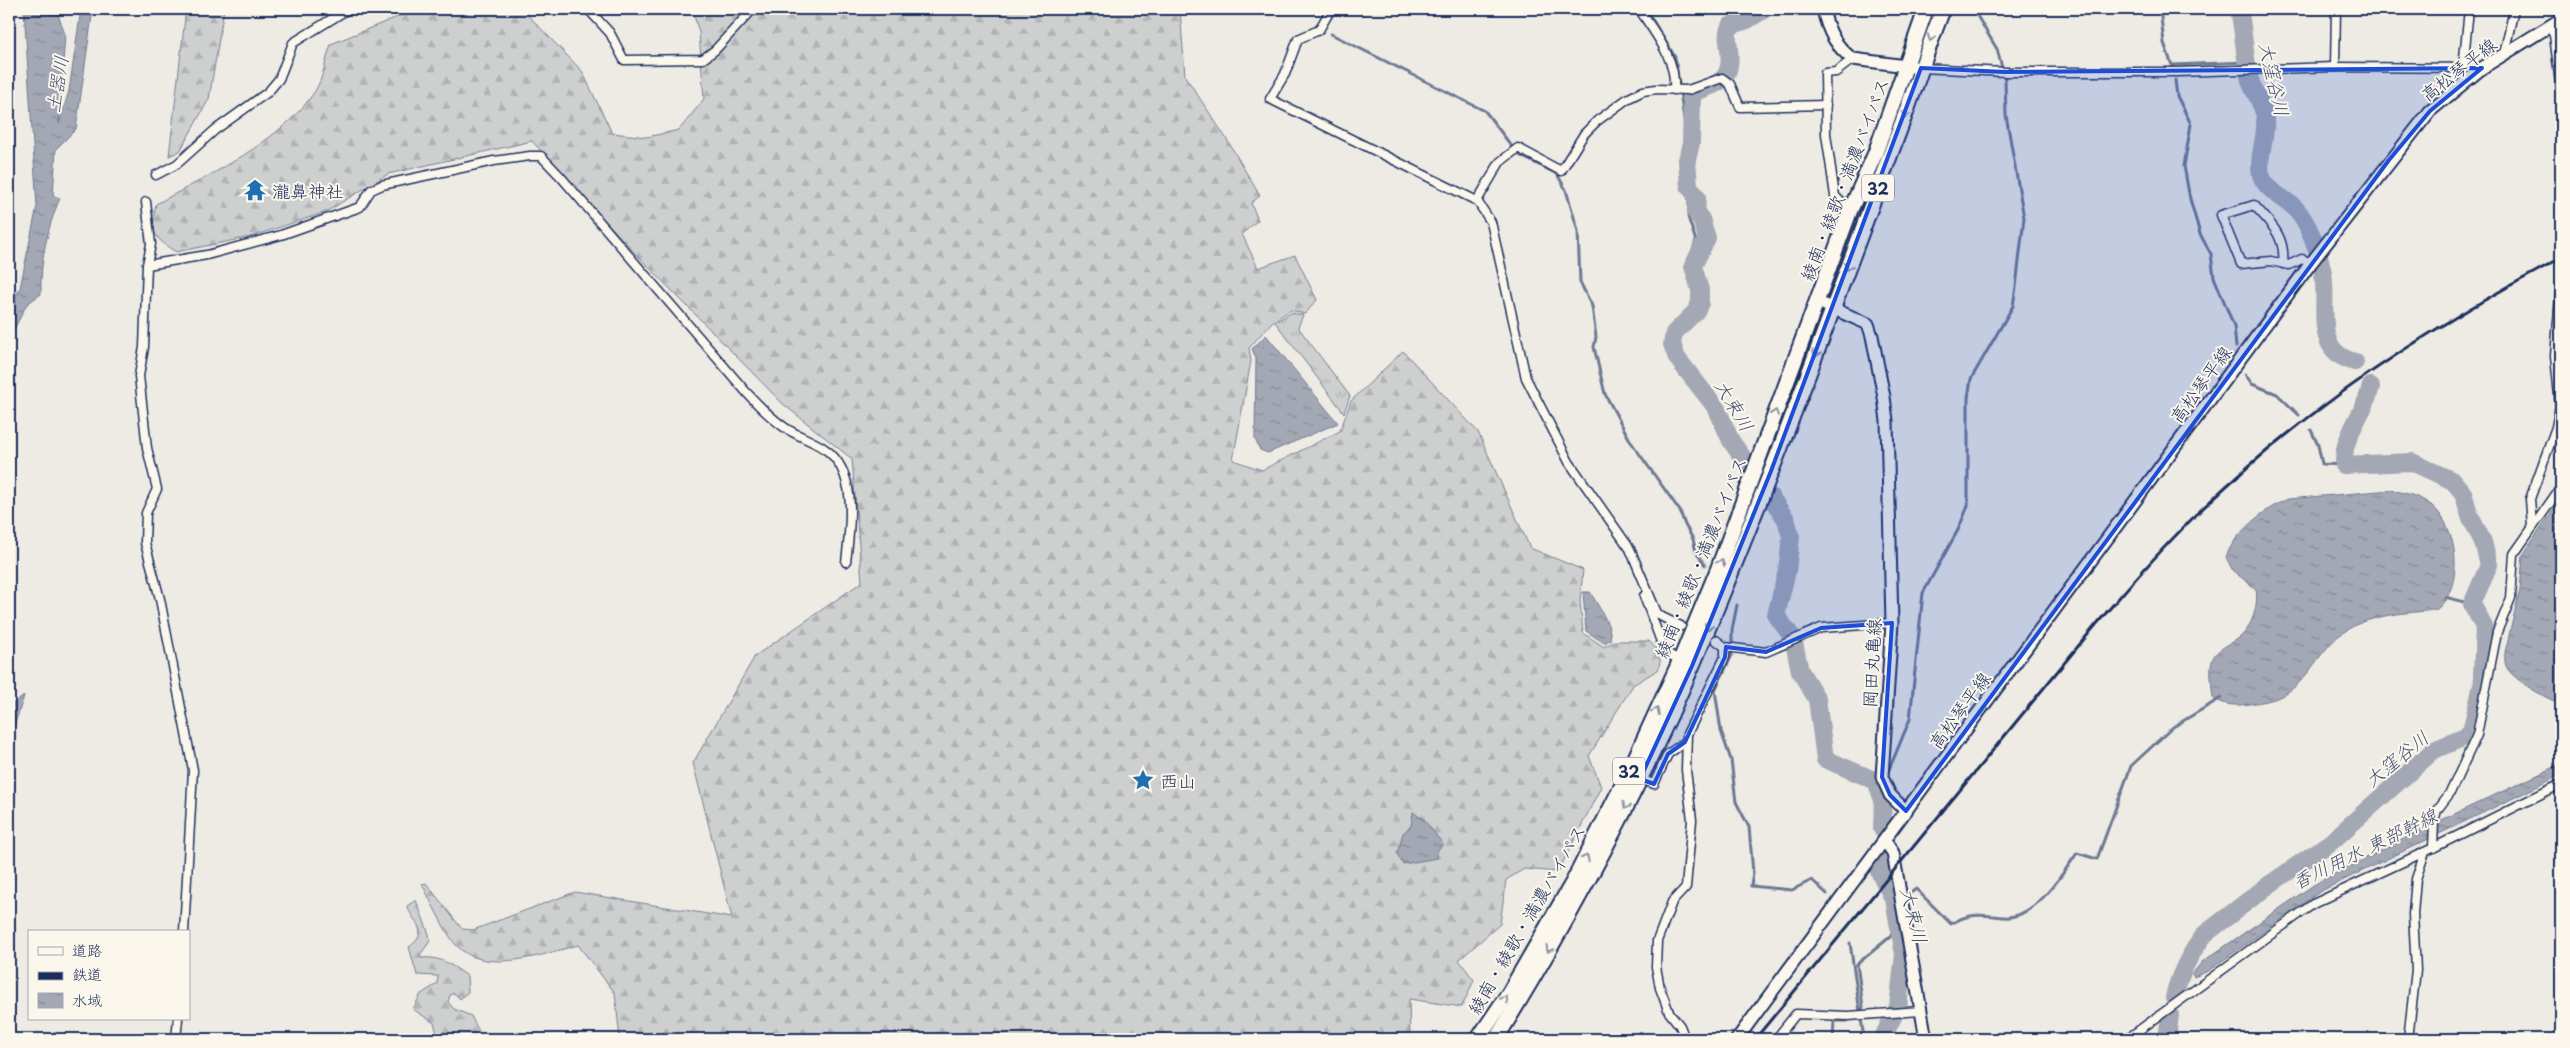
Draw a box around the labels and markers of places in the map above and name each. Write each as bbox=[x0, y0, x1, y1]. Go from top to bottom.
temple icon: 瀧鼻神社 bbox=[242, 177, 268, 203]
place label: 瀧鼻神社 bbox=[272, 177, 344, 204]
place icon: 西山 bbox=[1130, 767, 1156, 793]
place label: 西山 bbox=[1160, 767, 1196, 794]

